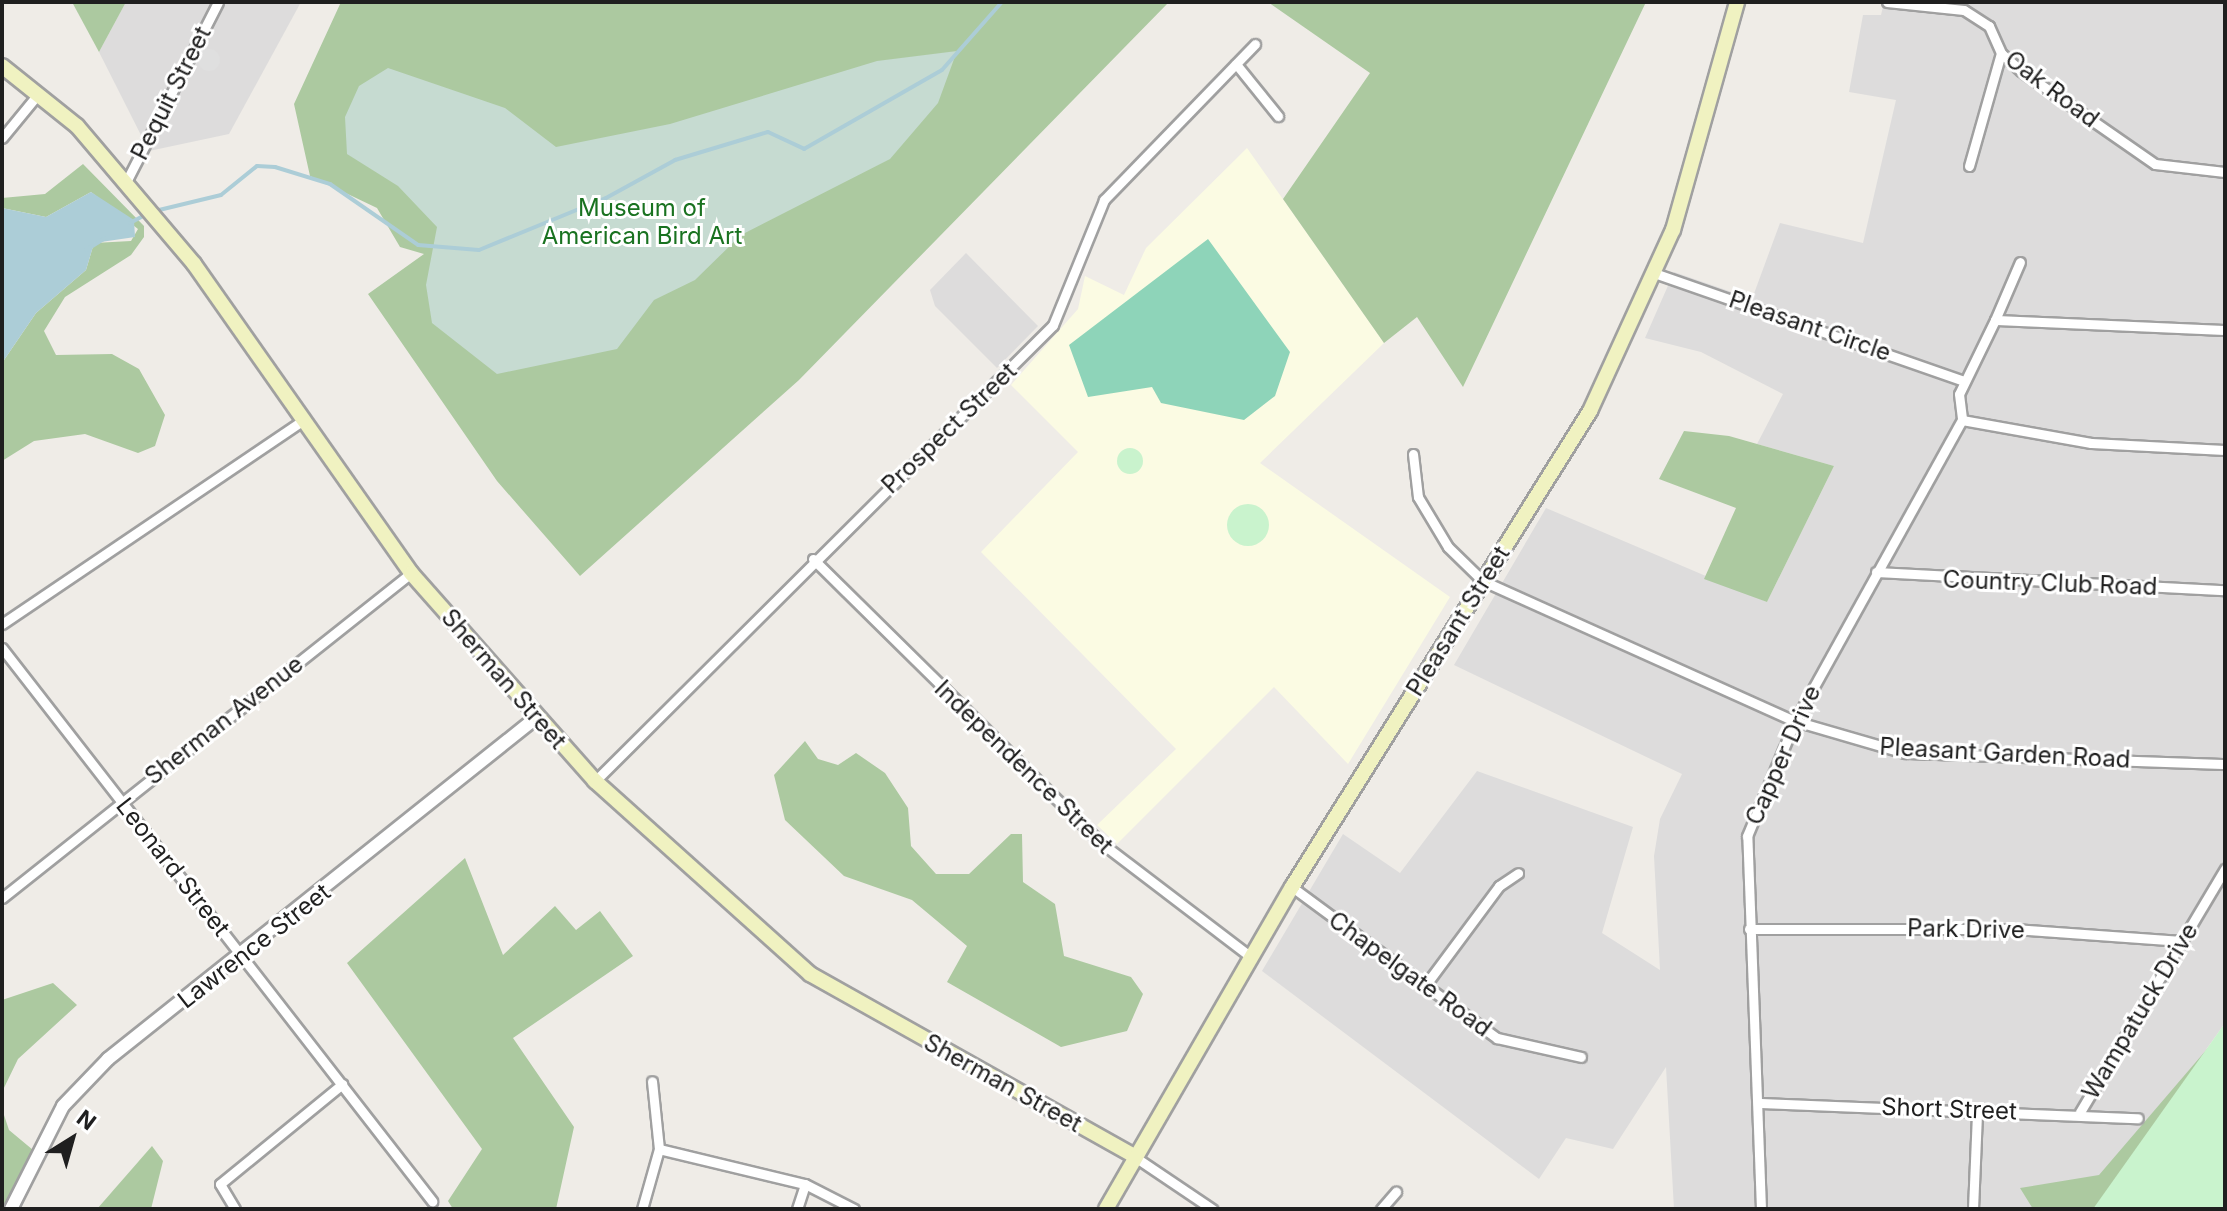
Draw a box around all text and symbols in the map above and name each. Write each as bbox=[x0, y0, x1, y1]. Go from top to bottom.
street label: Pequit Street bbox=[125, 21, 217, 165]
street label: Oak Road bbox=[2000, 45, 2104, 133]
park label: Museum of American Bird Art bbox=[542, 194, 742, 250]
street label: Pleasant Circle bbox=[1725, 285, 1895, 367]
street label: Prospect Street bbox=[876, 357, 1022, 499]
street label: Pleasant Street bbox=[1400, 541, 1516, 701]
street label: Country Club Road bbox=[1942, 565, 2158, 601]
street label: Sherman Street bbox=[435, 603, 573, 755]
street label: Sherman Avenue bbox=[139, 649, 309, 791]
street label: Independence Street bbox=[929, 674, 1119, 860]
street label: Capper Drive bbox=[1739, 681, 1827, 829]
street label: Pleasant Garden Road bbox=[1879, 732, 2131, 774]
street label: Leonard Street bbox=[110, 792, 236, 942]
street label: Lawrence Street bbox=[172, 877, 336, 1015]
street label: Chapelgate Road bbox=[1323, 905, 1497, 1043]
street label: Park Drive bbox=[1907, 914, 2025, 944]
street label: Wampatuck Drive bbox=[2076, 918, 2204, 1104]
street label: Sherman Street bbox=[919, 1028, 1087, 1138]
street label: Short Street bbox=[1881, 1092, 2017, 1126]
north arrow bbox=[32, 1099, 112, 1179]
text: N bbox=[72, 1104, 101, 1135]

